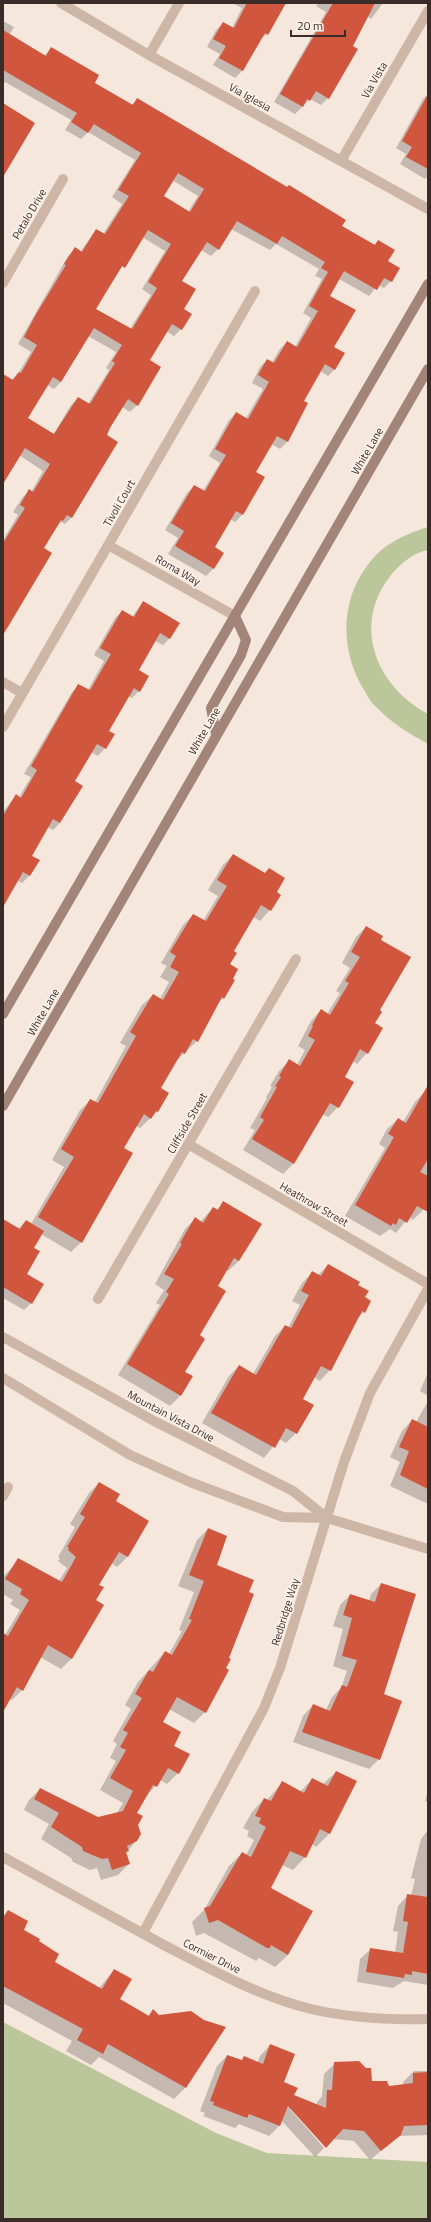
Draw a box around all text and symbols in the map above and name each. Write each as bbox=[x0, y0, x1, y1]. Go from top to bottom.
scale bar bbox=[291, 12, 345, 38]
text: 20 m bbox=[297, 16, 323, 35]
street label: Via Vista bbox=[357, 58, 391, 101]
street label: Via Iglesia bbox=[226, 79, 274, 115]
street label: Petalo Drive bbox=[8, 185, 50, 242]
street label: White Lane bbox=[347, 424, 387, 478]
street label: Tivoli Court bbox=[99, 476, 139, 529]
street label: Roma Way bbox=[152, 551, 204, 590]
street label: White Lane bbox=[184, 704, 224, 758]
street label: White Lane bbox=[23, 985, 63, 1039]
street label: Cliffside Street bbox=[163, 1089, 211, 1156]
street label: Heathrow Street bbox=[277, 1178, 351, 1230]
street label: Mountain Vista Drive bbox=[125, 1386, 218, 1446]
street label: Redbridge Way bbox=[267, 1576, 303, 1648]
street label: Cormier Drive bbox=[180, 1935, 244, 1978]

